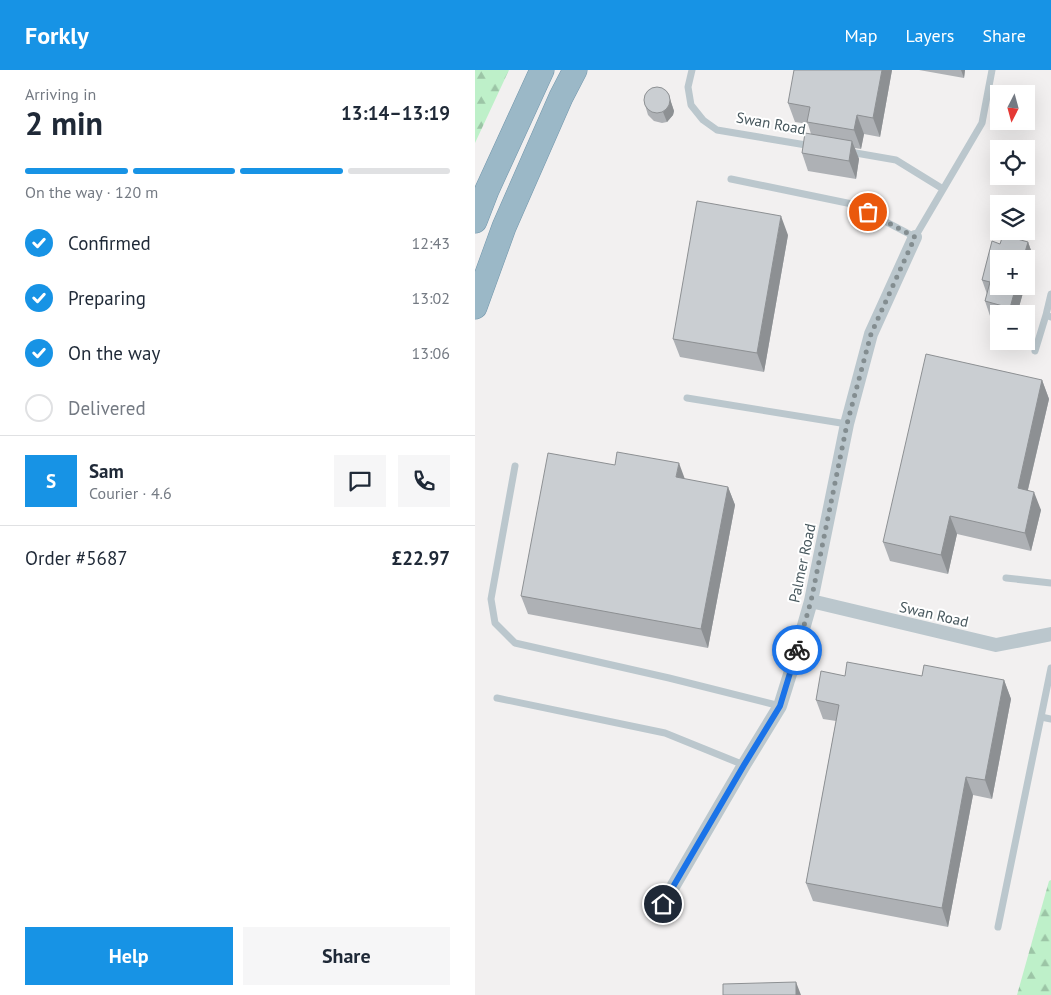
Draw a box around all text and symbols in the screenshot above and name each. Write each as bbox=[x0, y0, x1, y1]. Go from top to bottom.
text: Forkly bbox=[25, 20, 89, 51]
text: Map bbox=[845, 24, 877, 47]
text: Layers bbox=[905, 24, 954, 47]
text: Share bbox=[982, 24, 1026, 47]
text: Arriving in bbox=[25, 84, 96, 104]
north arrow bbox=[990, 85, 1035, 130]
map controls bbox=[990, 85, 1035, 350]
text: 13:14–13:19 bbox=[341, 101, 450, 125]
text: 2 min bbox=[25, 102, 103, 144]
street label: Swan Road bbox=[735, 108, 807, 138]
button: locate bbox=[990, 140, 1035, 185]
text: On the way · 120 m bbox=[25, 182, 158, 202]
pin bbox=[847, 191, 889, 233]
button: layers bbox=[990, 195, 1035, 240]
icon: bag bbox=[854, 198, 882, 226]
icon: check bbox=[25, 229, 53, 257]
text: Confirmed bbox=[68, 231, 151, 255]
text: 12:43 bbox=[412, 233, 450, 253]
button: + bbox=[990, 250, 1035, 295]
icon: check bbox=[25, 284, 53, 312]
text: Preparing bbox=[68, 286, 146, 310]
text: 13:02 bbox=[412, 288, 450, 308]
button: − bbox=[990, 305, 1035, 350]
icon: check bbox=[25, 339, 53, 367]
text: On the way bbox=[68, 341, 160, 365]
text: 13:06 bbox=[412, 343, 450, 363]
text: Delivered bbox=[68, 396, 146, 420]
button: chat bbox=[334, 455, 386, 507]
button: phone bbox=[398, 455, 450, 507]
text: Sam bbox=[89, 459, 124, 483]
text: S bbox=[46, 469, 56, 493]
text: Courier · 4.6 bbox=[89, 483, 172, 503]
street label: Palmer Road bbox=[784, 522, 820, 604]
text: Order #5687 bbox=[25, 546, 128, 570]
text: £22.97 bbox=[391, 546, 450, 570]
street label: Swan Road bbox=[898, 597, 970, 631]
courier bbox=[772, 625, 822, 675]
icon: bike bbox=[783, 636, 811, 664]
pin bbox=[642, 883, 684, 925]
icon: home bbox=[649, 890, 677, 918]
button: Help bbox=[25, 927, 233, 985]
button: Share bbox=[243, 927, 450, 985]

